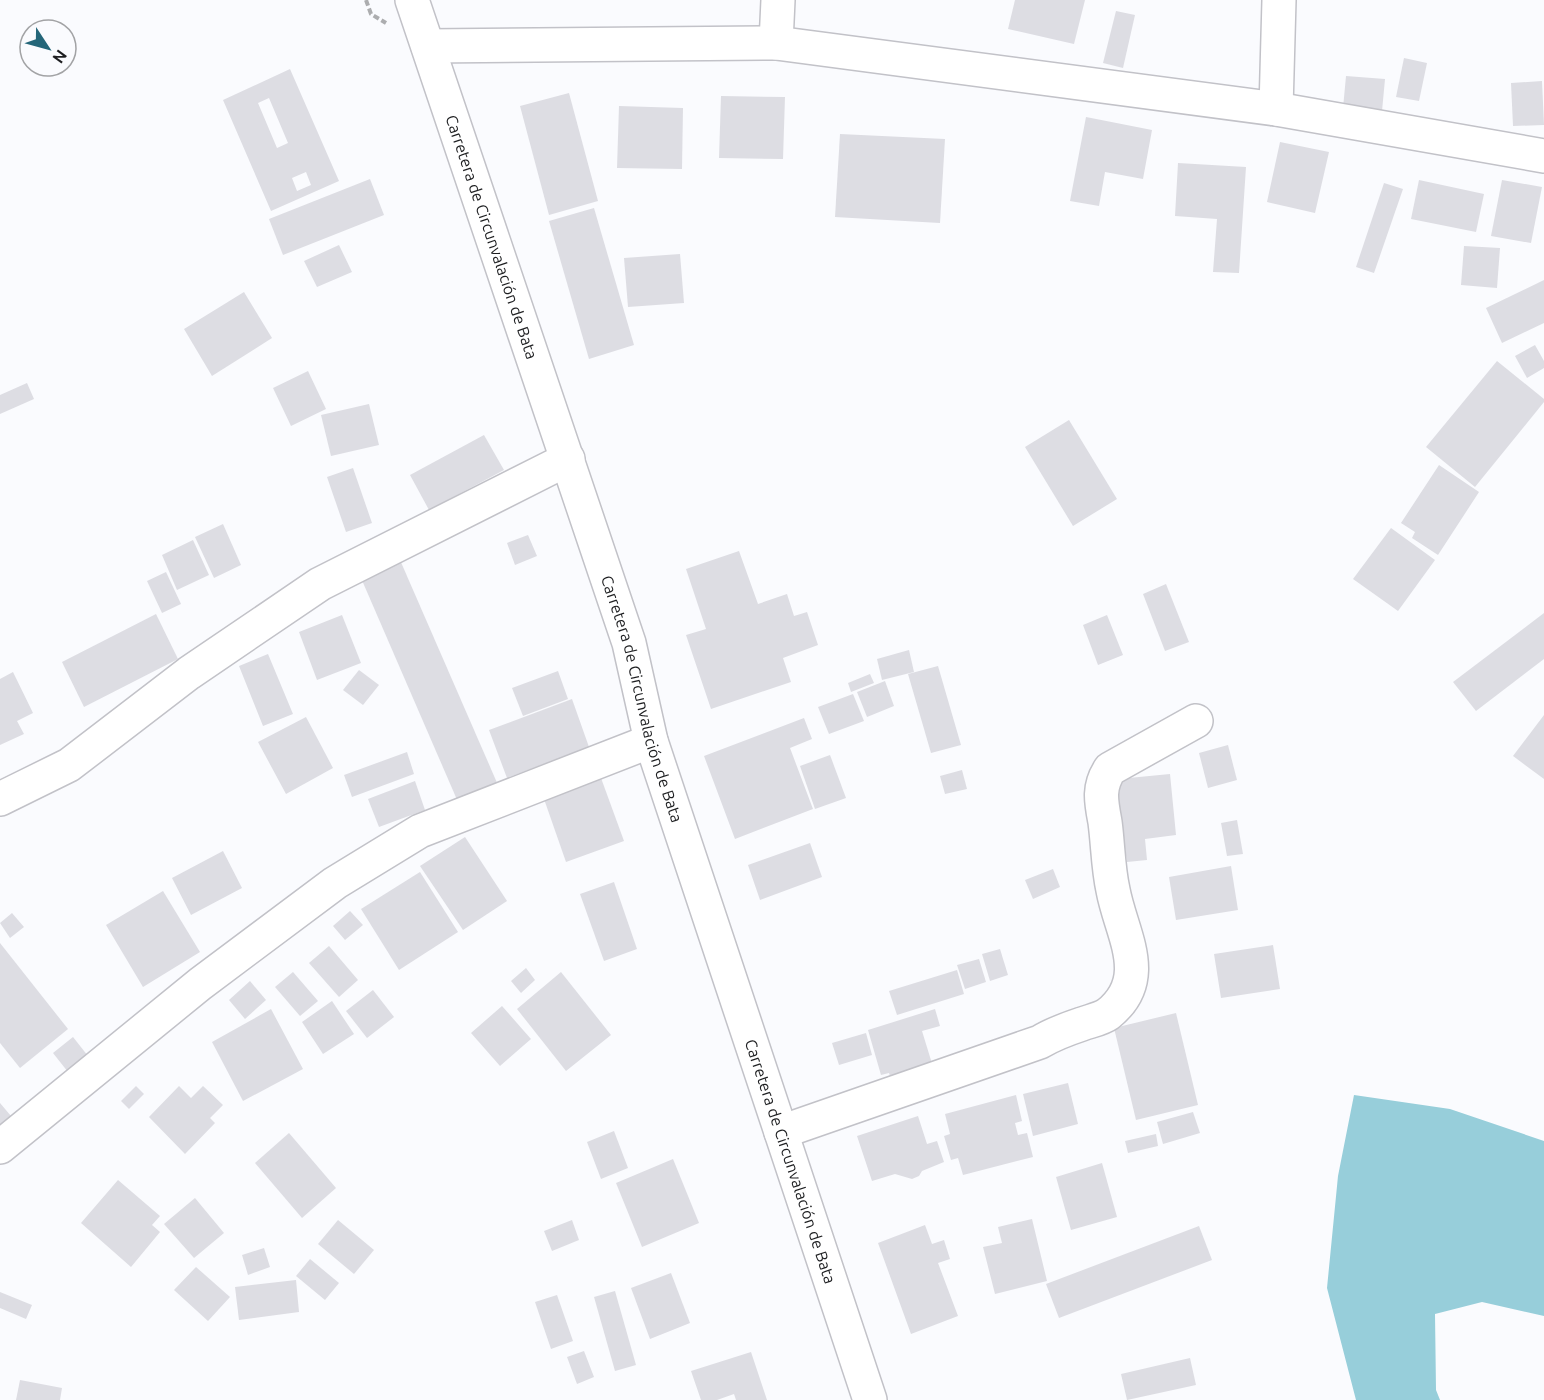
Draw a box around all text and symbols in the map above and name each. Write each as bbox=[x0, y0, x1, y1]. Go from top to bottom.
north arrow bbox=[18, 18, 78, 78]
text: N bbox=[49, 47, 71, 67]
street label: Carretera de Circunvalación de Bata bbox=[442, 113, 541, 361]
street label: Carretera de Circunvalación de Bata bbox=[598, 573, 686, 825]
street label: Carretera de Circunvalación de Bata bbox=[742, 1037, 840, 1286]

